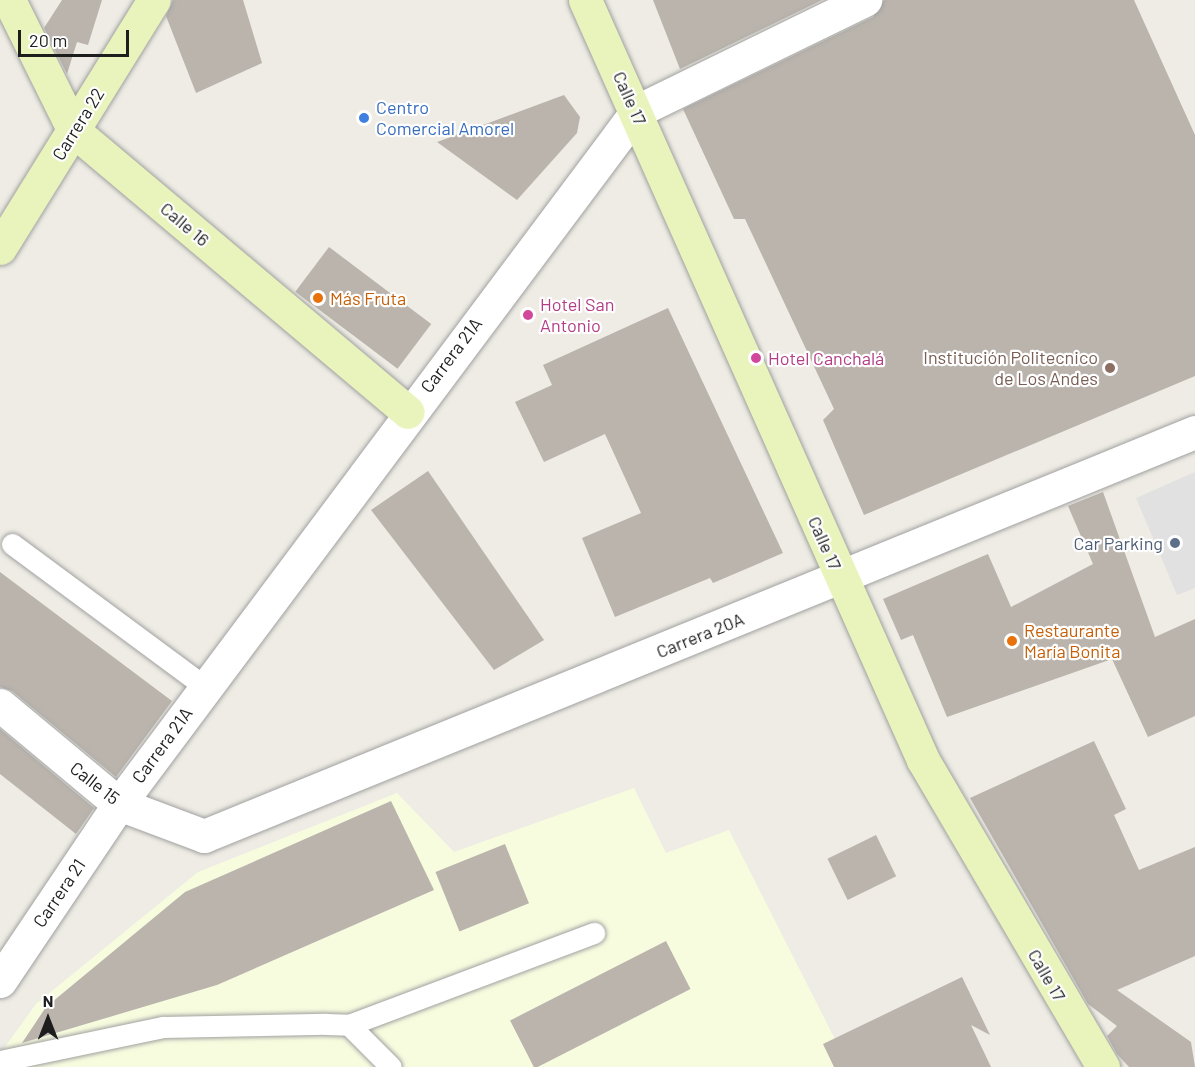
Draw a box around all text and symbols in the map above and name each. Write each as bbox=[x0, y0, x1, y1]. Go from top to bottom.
scale bar bbox=[21, 18, 132, 56]
text: 20 m bbox=[29, 29, 67, 51]
street label: Calle 17 bbox=[609, 68, 651, 128]
street label: Carrera 22 bbox=[47, 84, 109, 164]
place label: Centro Comercial Amorel bbox=[376, 97, 514, 140]
marker: Centro Comercial Amorel bbox=[357, 111, 371, 125]
street label: Calle 16 bbox=[156, 197, 214, 251]
place label: Más Fruta bbox=[330, 287, 406, 309]
marker: Más Fruta bbox=[311, 291, 325, 305]
place label: Hotel San Antonio bbox=[540, 294, 614, 336]
marker: Hotel San Antonio bbox=[521, 308, 535, 322]
street label: Carrera 21A bbox=[416, 313, 486, 397]
place label: Hotel Canchalá bbox=[768, 347, 884, 369]
place label: Institución Politecnico de Los Andes bbox=[923, 347, 1098, 389]
marker: Hotel Canchalá bbox=[749, 351, 763, 365]
marker: Institución Politecnico de Los Andes bbox=[1103, 361, 1117, 375]
street label: Calle 17 bbox=[804, 513, 846, 573]
place label: Car Parking bbox=[1074, 532, 1163, 554]
marker: Car Parking bbox=[1168, 536, 1182, 550]
street label: Carrera 20A bbox=[653, 608, 747, 662]
place label: Restaurante María Bonita bbox=[1024, 620, 1120, 662]
marker: Restaurante María Bonita bbox=[1005, 634, 1019, 648]
street label: Carrera 21A bbox=[127, 703, 197, 787]
street label: Calle 15 bbox=[66, 757, 124, 809]
street label: Carrera 21 bbox=[28, 855, 90, 931]
street label: Calle 17 bbox=[1024, 945, 1070, 1005]
north arrow bbox=[18, 989, 78, 1049]
text: N bbox=[43, 991, 53, 1010]

